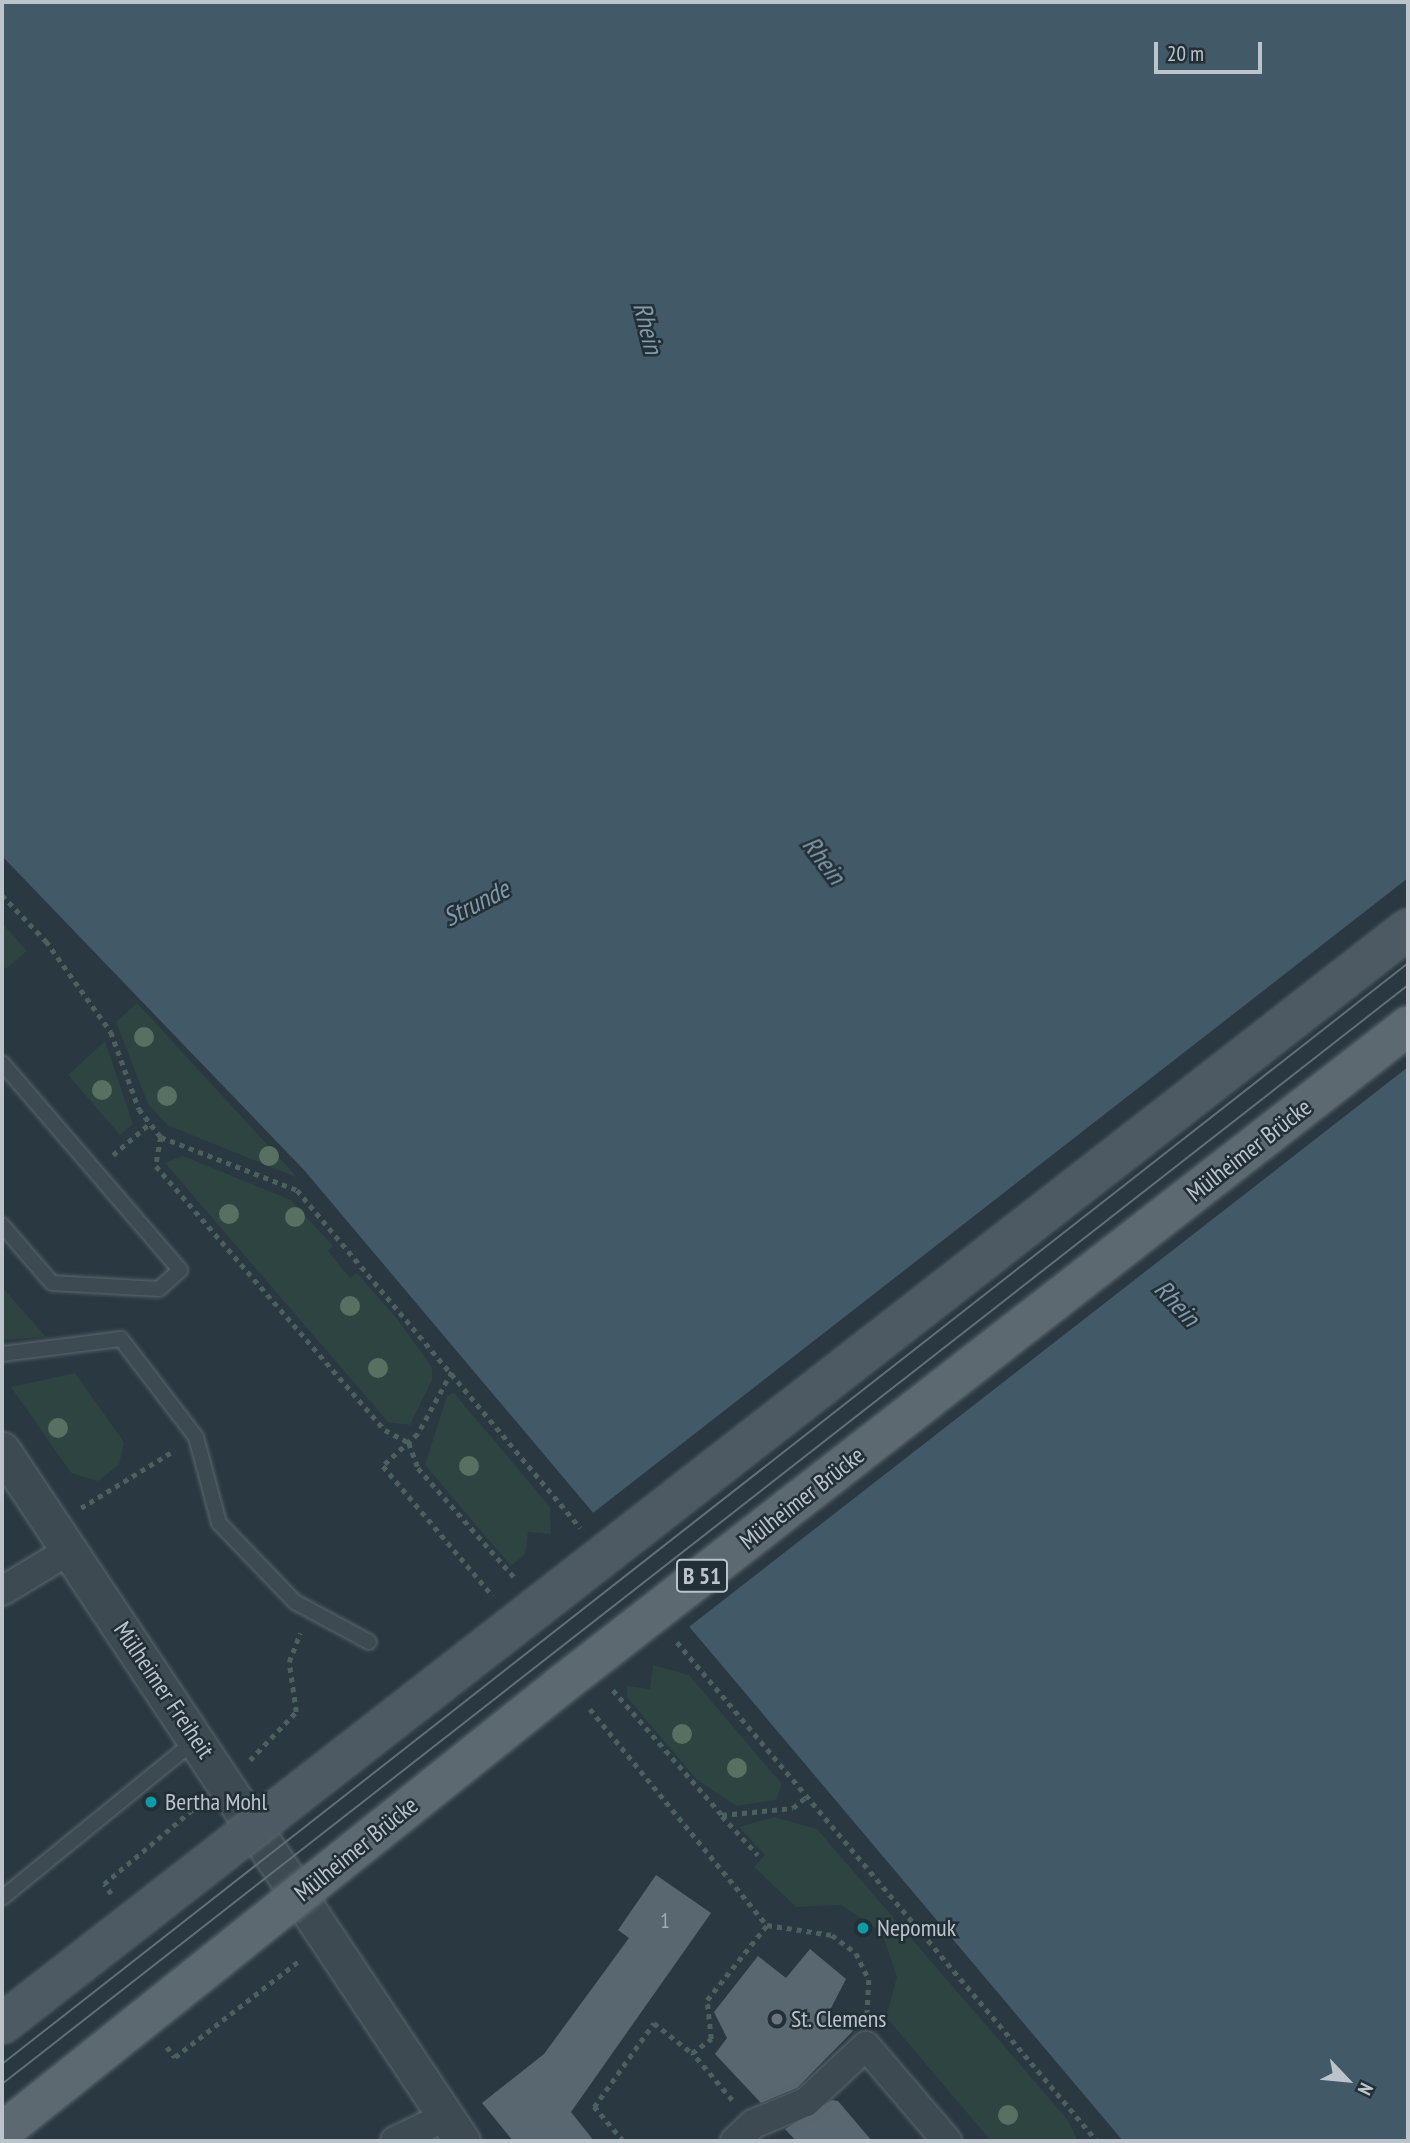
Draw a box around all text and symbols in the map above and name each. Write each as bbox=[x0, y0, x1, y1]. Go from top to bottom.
scale bar bbox=[1158, 28, 1266, 72]
text: 20 m bbox=[1167, 40, 1204, 67]
water label: Rhein bbox=[627, 299, 669, 357]
water label: Rhein bbox=[796, 830, 852, 890]
water label: Strunde bbox=[438, 873, 514, 933]
street label: Mülheimer Brücke bbox=[1181, 1092, 1317, 1208]
water label: Rhein bbox=[1148, 1273, 1206, 1333]
street label: Mülheimer Brücke bbox=[734, 1440, 870, 1556]
road number: B 51 bbox=[676, 1556, 728, 1596]
street label: Mülheimer Freiheit bbox=[108, 1616, 220, 1764]
place label: Bertha Mohl bbox=[165, 1788, 267, 1816]
street label: Mülheimer Brücke bbox=[289, 1791, 423, 1907]
marker: Bertha Mohl bbox=[143, 1794, 159, 1810]
house number: 1 bbox=[660, 1908, 670, 1934]
place label: Nepomuk bbox=[877, 1914, 956, 1942]
marker: Nepomuk bbox=[855, 1920, 871, 1936]
place label: St. Clemens bbox=[791, 2005, 888, 2033]
marker: St. Clemens bbox=[769, 2011, 785, 2027]
north arrow bbox=[1312, 2045, 1382, 2115]
text: N bbox=[1353, 2079, 1379, 2099]

